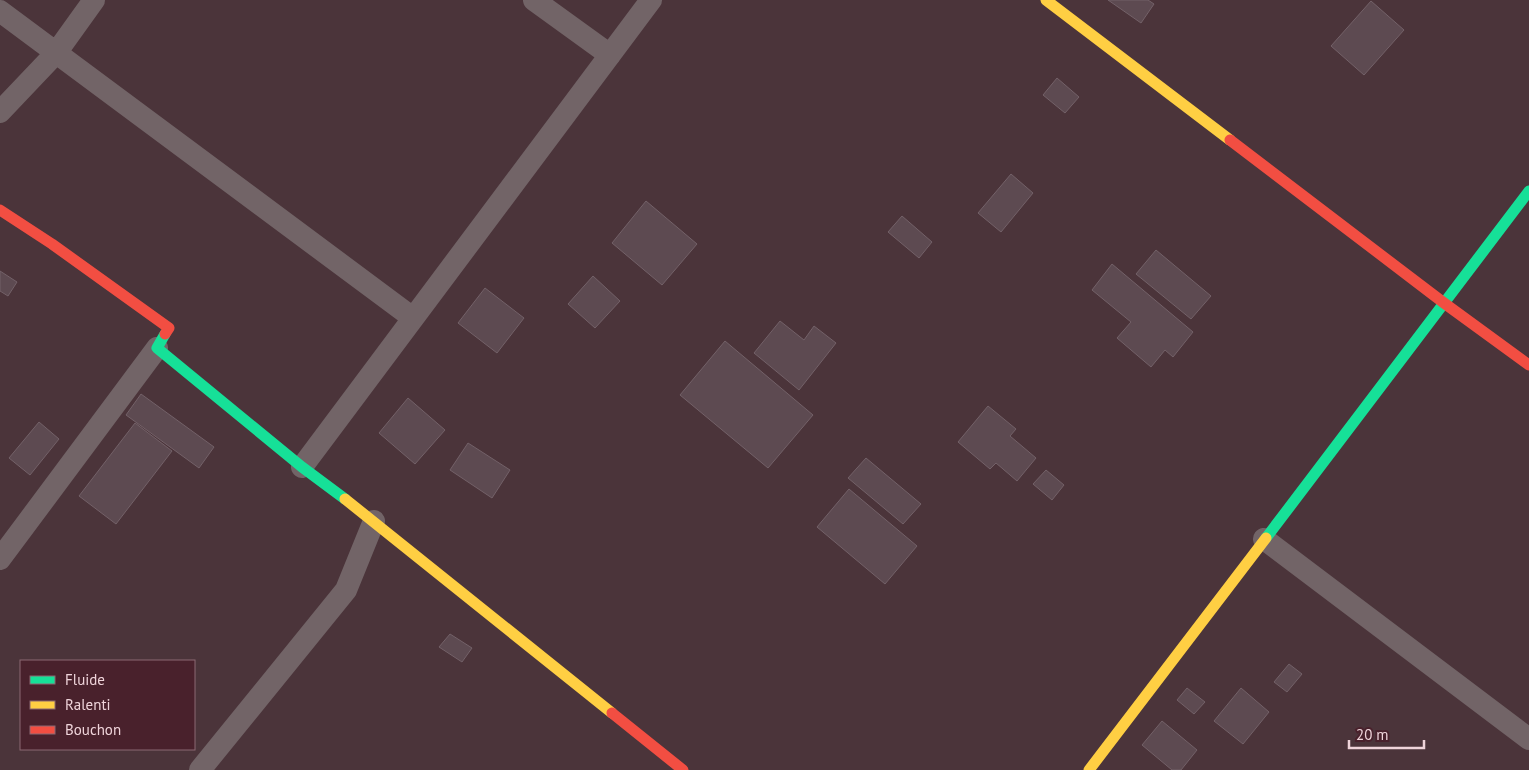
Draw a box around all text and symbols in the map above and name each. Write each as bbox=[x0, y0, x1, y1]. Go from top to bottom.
legend bbox=[20, 660, 195, 750]
text: Fluide bbox=[65, 670, 105, 689]
text: Ralenti bbox=[65, 695, 111, 714]
scale bar bbox=[1349, 718, 1424, 750]
text: Bouchon bbox=[65, 720, 121, 739]
text: 20 m bbox=[1356, 725, 1389, 744]

